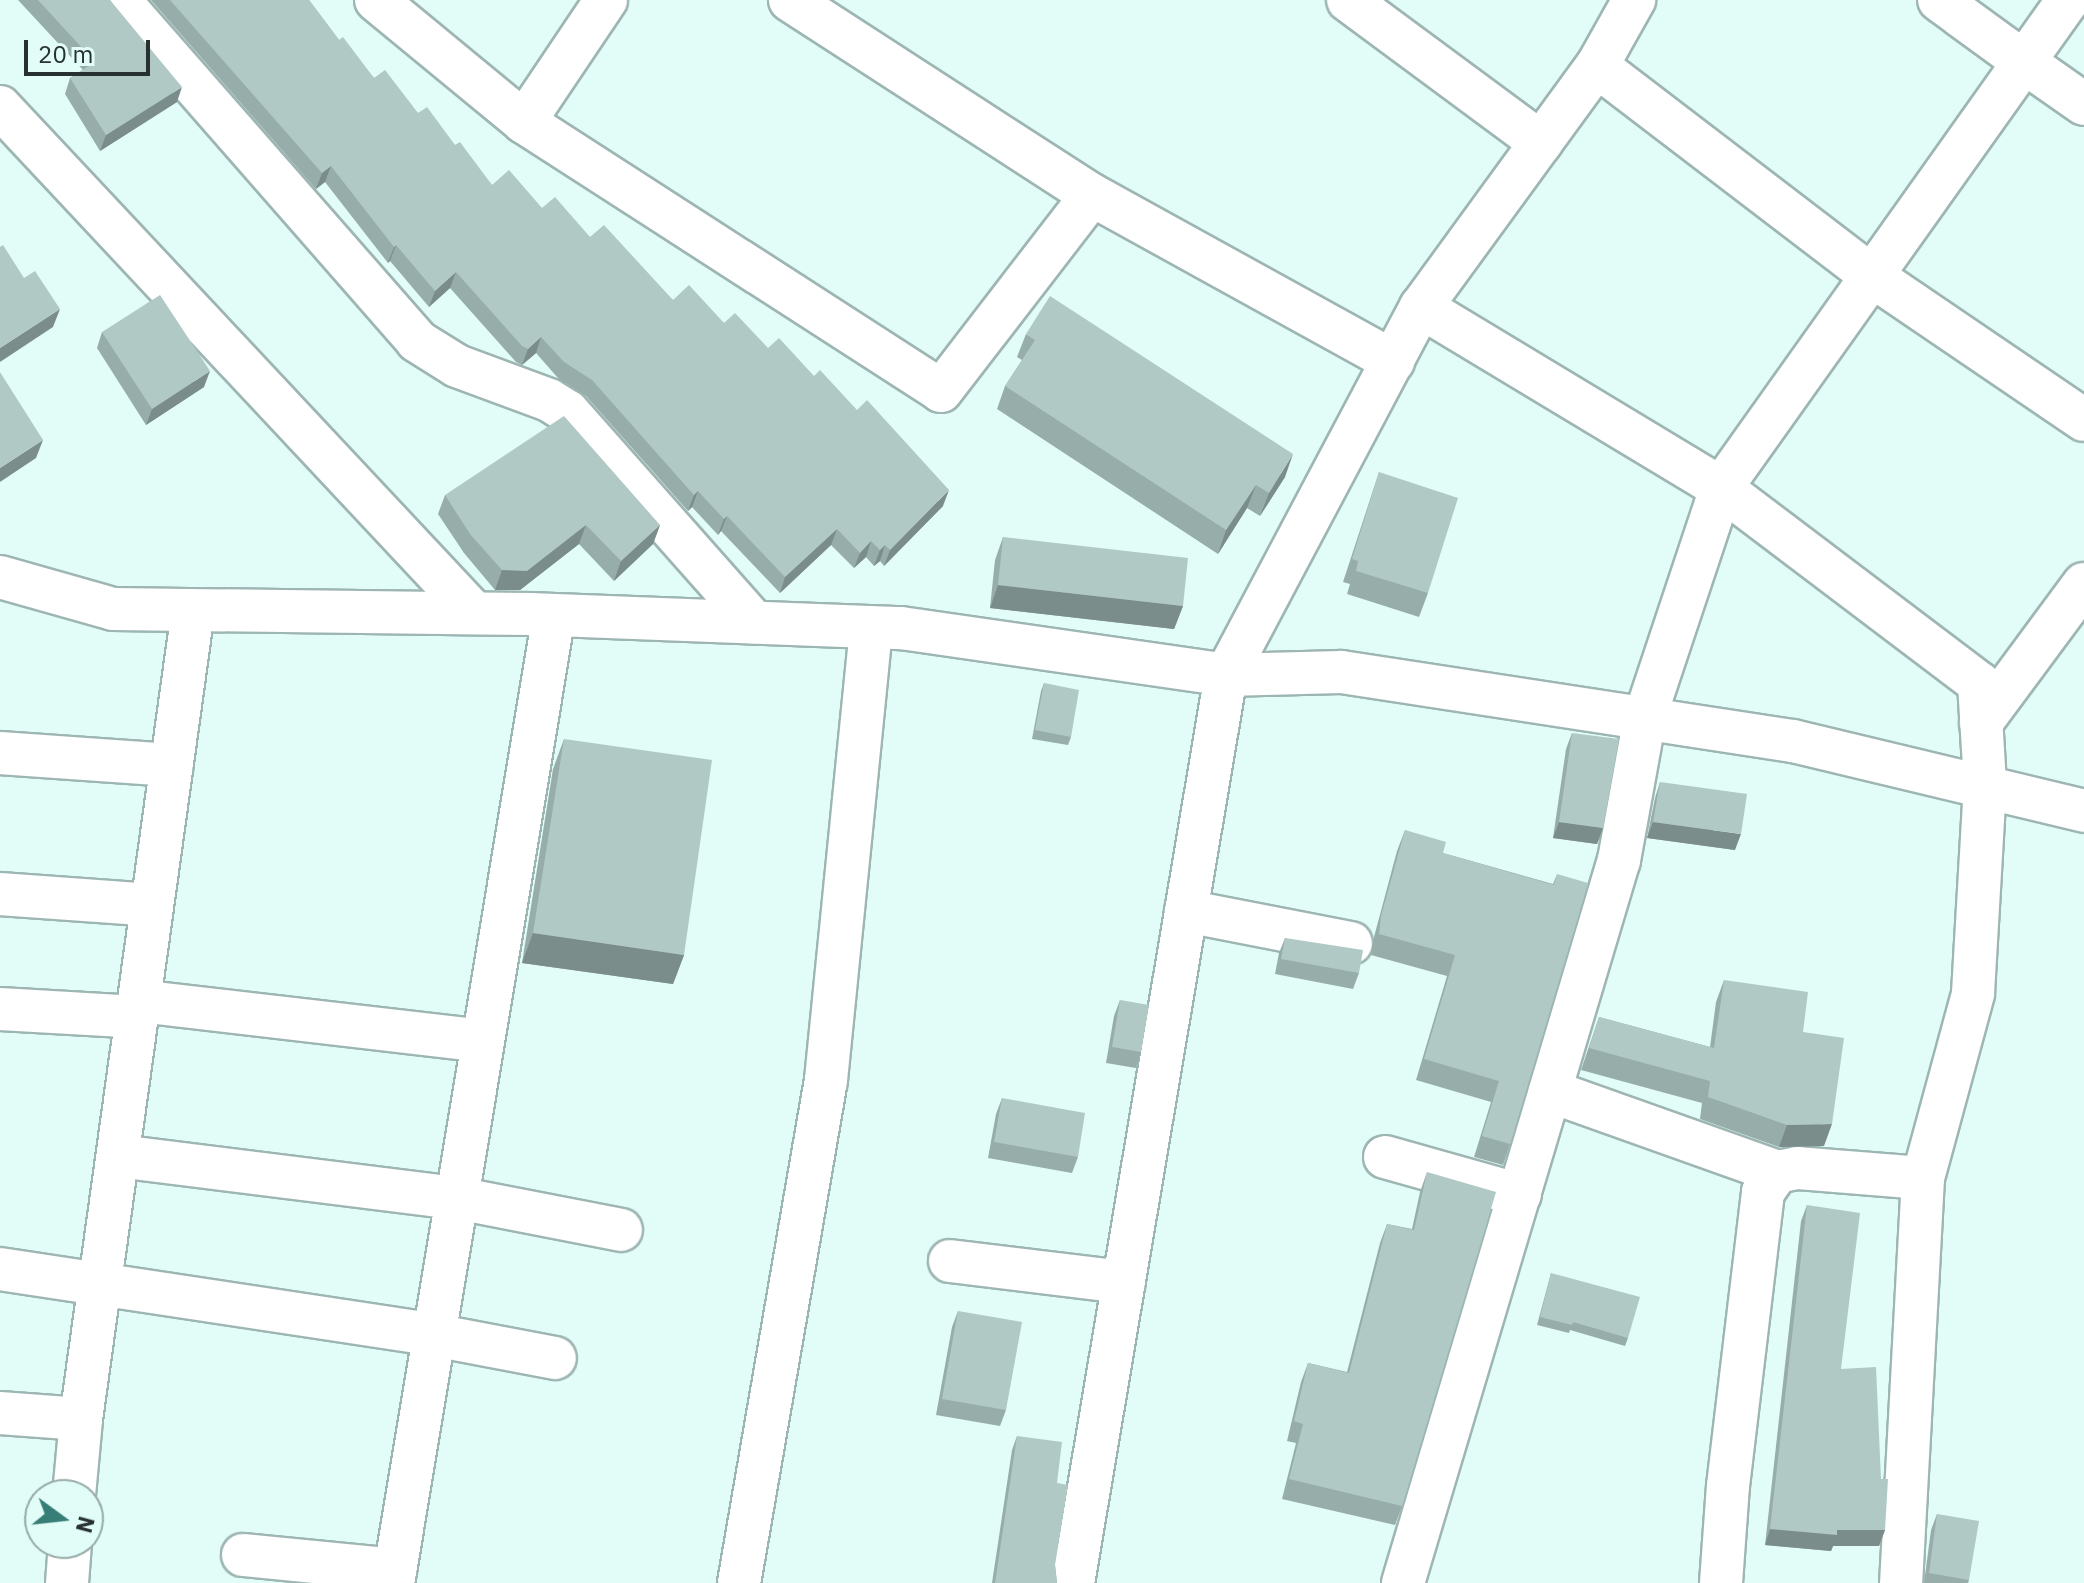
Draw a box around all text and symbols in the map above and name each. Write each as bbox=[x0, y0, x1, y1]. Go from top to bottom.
scale bar bbox=[28, 24, 154, 74]
text: 20 m bbox=[38, 38, 93, 70]
north arrow bbox=[24, 1479, 104, 1559]
text: N bbox=[70, 1513, 102, 1536]

